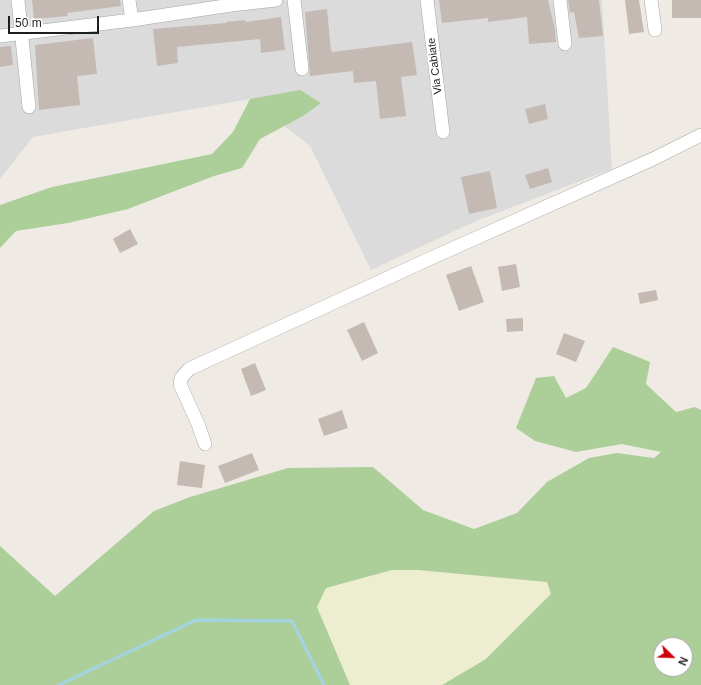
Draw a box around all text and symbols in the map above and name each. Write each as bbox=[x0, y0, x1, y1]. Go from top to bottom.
scale bar bbox=[10, 8, 101, 34]
text: 50 m bbox=[15, 16, 42, 30]
street label: Via Cabiate bbox=[425, 37, 445, 95]
north arrow bbox=[653, 637, 693, 677]
text: N bbox=[676, 655, 690, 667]

